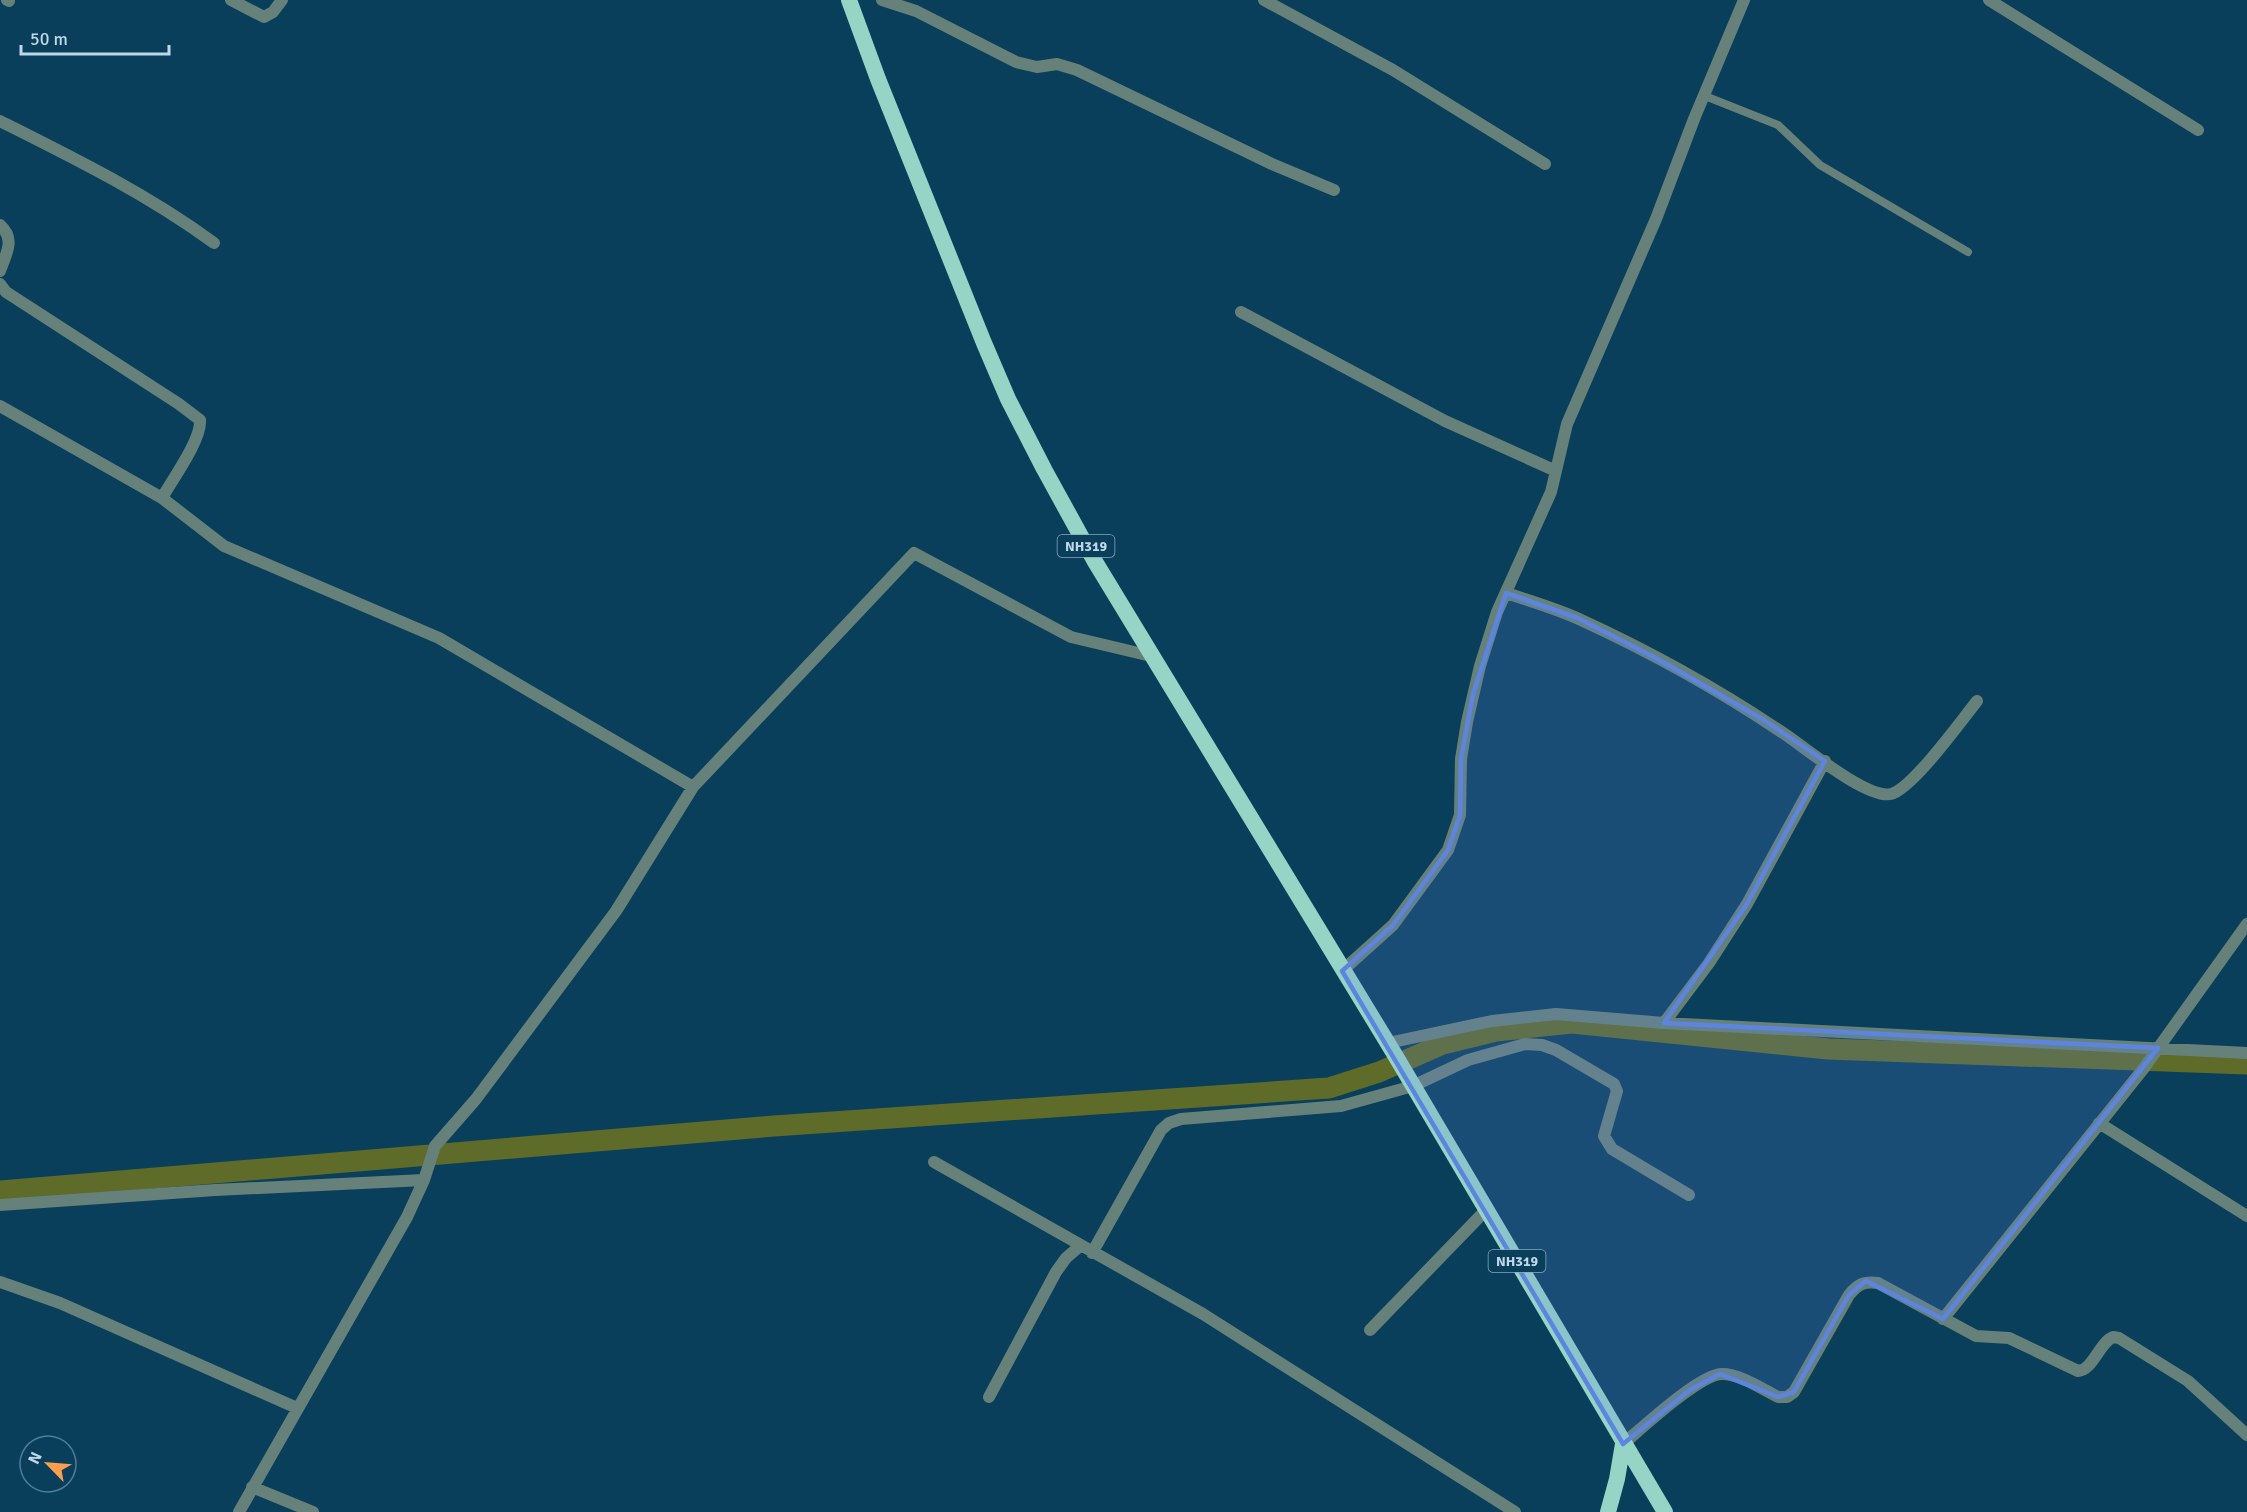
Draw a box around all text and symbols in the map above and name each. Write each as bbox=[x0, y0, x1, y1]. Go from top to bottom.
scale bar bbox=[21, 18, 170, 56]
text: 50 m bbox=[30, 28, 68, 50]
road number: NH319 bbox=[1058, 535, 1114, 557]
road number: NH319 bbox=[1488, 1250, 1546, 1272]
north arrow bbox=[18, 1434, 78, 1494]
text: N bbox=[24, 1449, 47, 1467]

